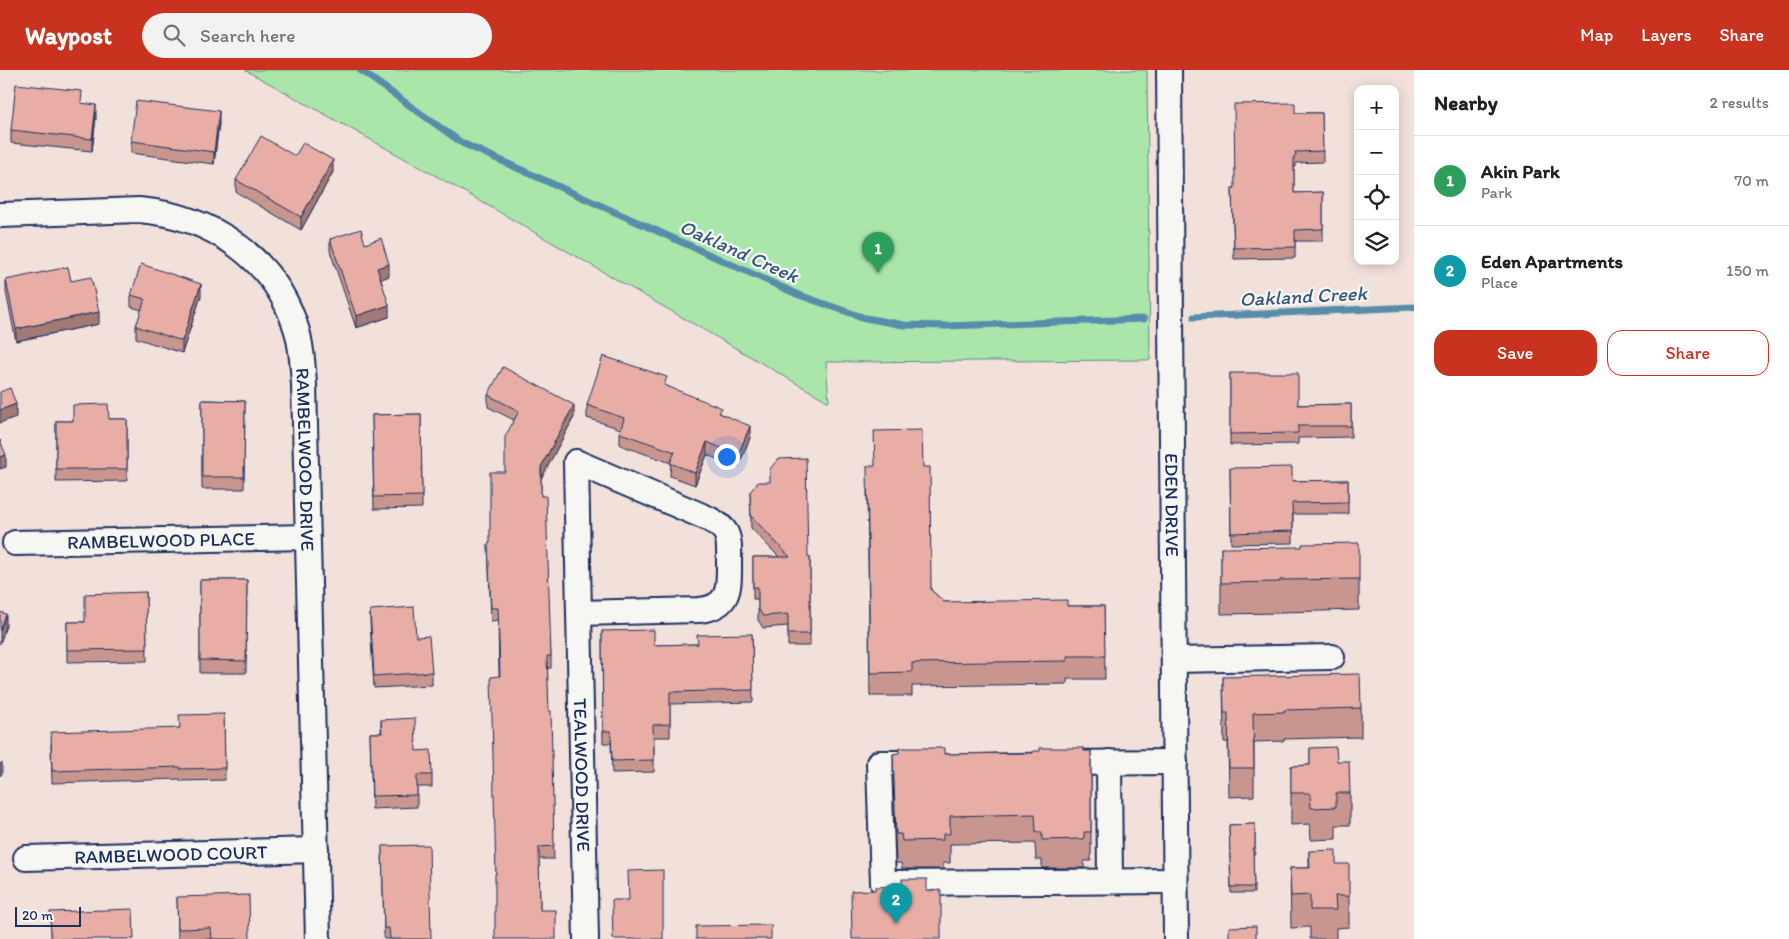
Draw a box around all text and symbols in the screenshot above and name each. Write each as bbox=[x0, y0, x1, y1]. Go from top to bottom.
search box bbox=[142, 13, 492, 58]
text: Waypost bbox=[25, 21, 112, 50]
icon: search bbox=[160, 21, 188, 49]
text: Search here bbox=[200, 24, 295, 47]
text: Map bbox=[1580, 24, 1613, 46]
text: Layers bbox=[1641, 24, 1691, 46]
text: Share bbox=[1719, 24, 1764, 46]
map controls bbox=[1354, 85, 1399, 265]
button: + bbox=[1354, 85, 1399, 130]
text: Nearby bbox=[1434, 90, 1498, 115]
text: 2 results bbox=[1709, 93, 1769, 112]
button: − bbox=[1354, 130, 1399, 175]
text: Akin Park bbox=[1481, 160, 1560, 183]
text: 1 bbox=[1446, 171, 1454, 190]
text: 70 m bbox=[1734, 171, 1769, 190]
button: locate bbox=[1354, 175, 1399, 220]
text: Park bbox=[1481, 183, 1512, 202]
water label: Oakland Creek bbox=[676, 214, 804, 289]
button: layers bbox=[1354, 220, 1399, 265]
pin: 1 bbox=[862, 232, 894, 273]
text: Eden Apartments bbox=[1481, 250, 1623, 273]
text: 2 bbox=[1446, 261, 1454, 280]
text: 150 m bbox=[1726, 261, 1769, 280]
text: Place bbox=[1481, 273, 1518, 292]
water label: Oakland Creek bbox=[1239, 281, 1369, 311]
button: Save bbox=[1434, 330, 1597, 376]
button: Share bbox=[1607, 330, 1769, 376]
street label: RAMBELWOOD DRIVE bbox=[291, 367, 320, 551]
your location bbox=[714, 444, 740, 470]
street label: EDEN DRIVE bbox=[1161, 453, 1184, 557]
street label: RAMBELWOOD PLACE bbox=[67, 527, 255, 553]
street label: TEALWOOD DRIVE bbox=[569, 698, 596, 852]
street label: RAMBELWOOD COURT bbox=[74, 840, 268, 868]
pin: 2 bbox=[880, 883, 912, 924]
scale bar bbox=[15, 904, 81, 927]
text: 20 m bbox=[22, 907, 53, 924]

